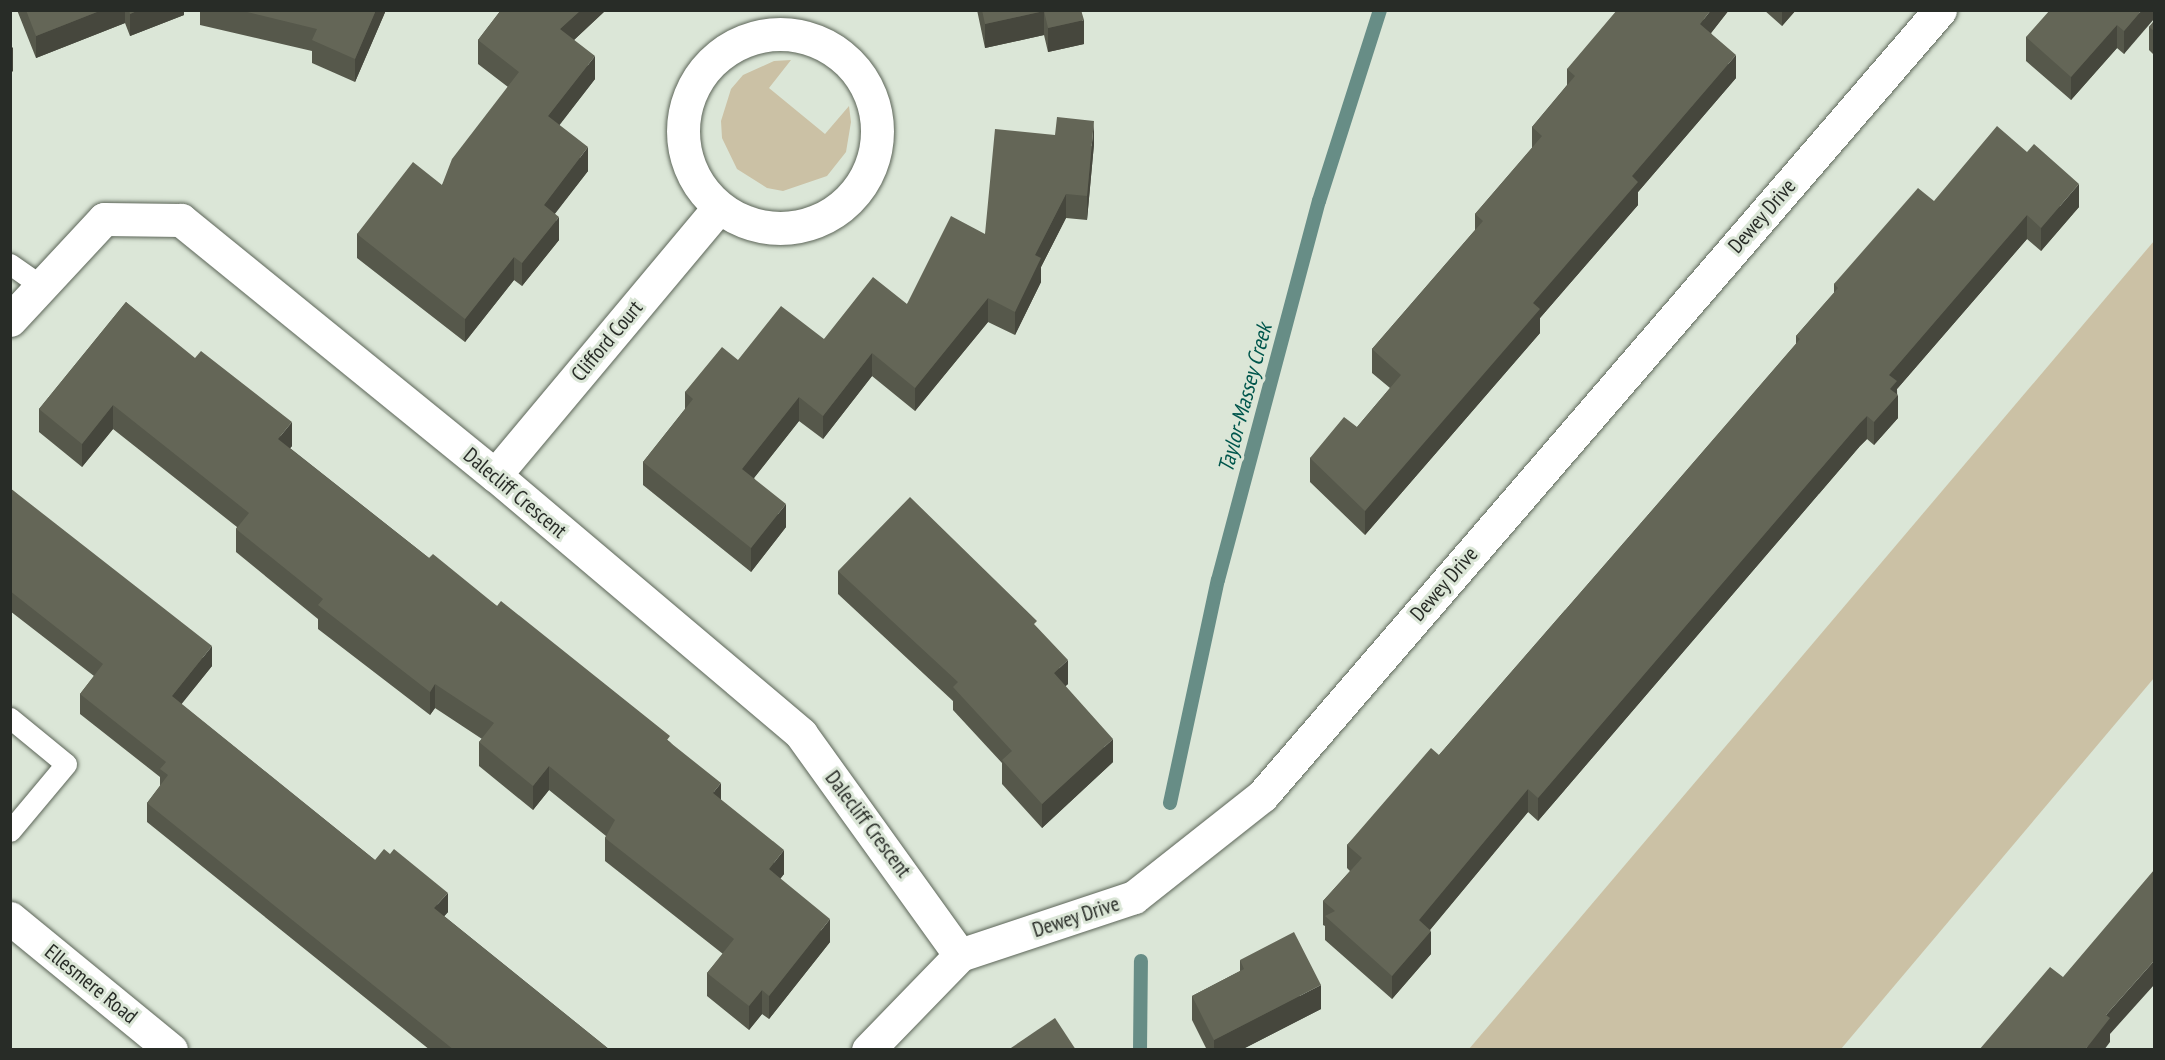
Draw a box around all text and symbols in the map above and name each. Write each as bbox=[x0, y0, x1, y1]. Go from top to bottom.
street label: Dewey Drive bbox=[1723, 174, 1801, 258]
street label: Clifford Court bbox=[566, 296, 648, 386]
water label: Taylor-Massey Creek bbox=[1212, 320, 1278, 476]
street label: Dalecliff Crescent bbox=[458, 443, 572, 543]
street label: Dewey Drive bbox=[1405, 542, 1483, 626]
street label: Dalecliff Crescent bbox=[820, 766, 916, 882]
street label: Dewey Drive bbox=[1029, 891, 1123, 943]
street label: Ellesmere Road bbox=[40, 939, 142, 1029]

